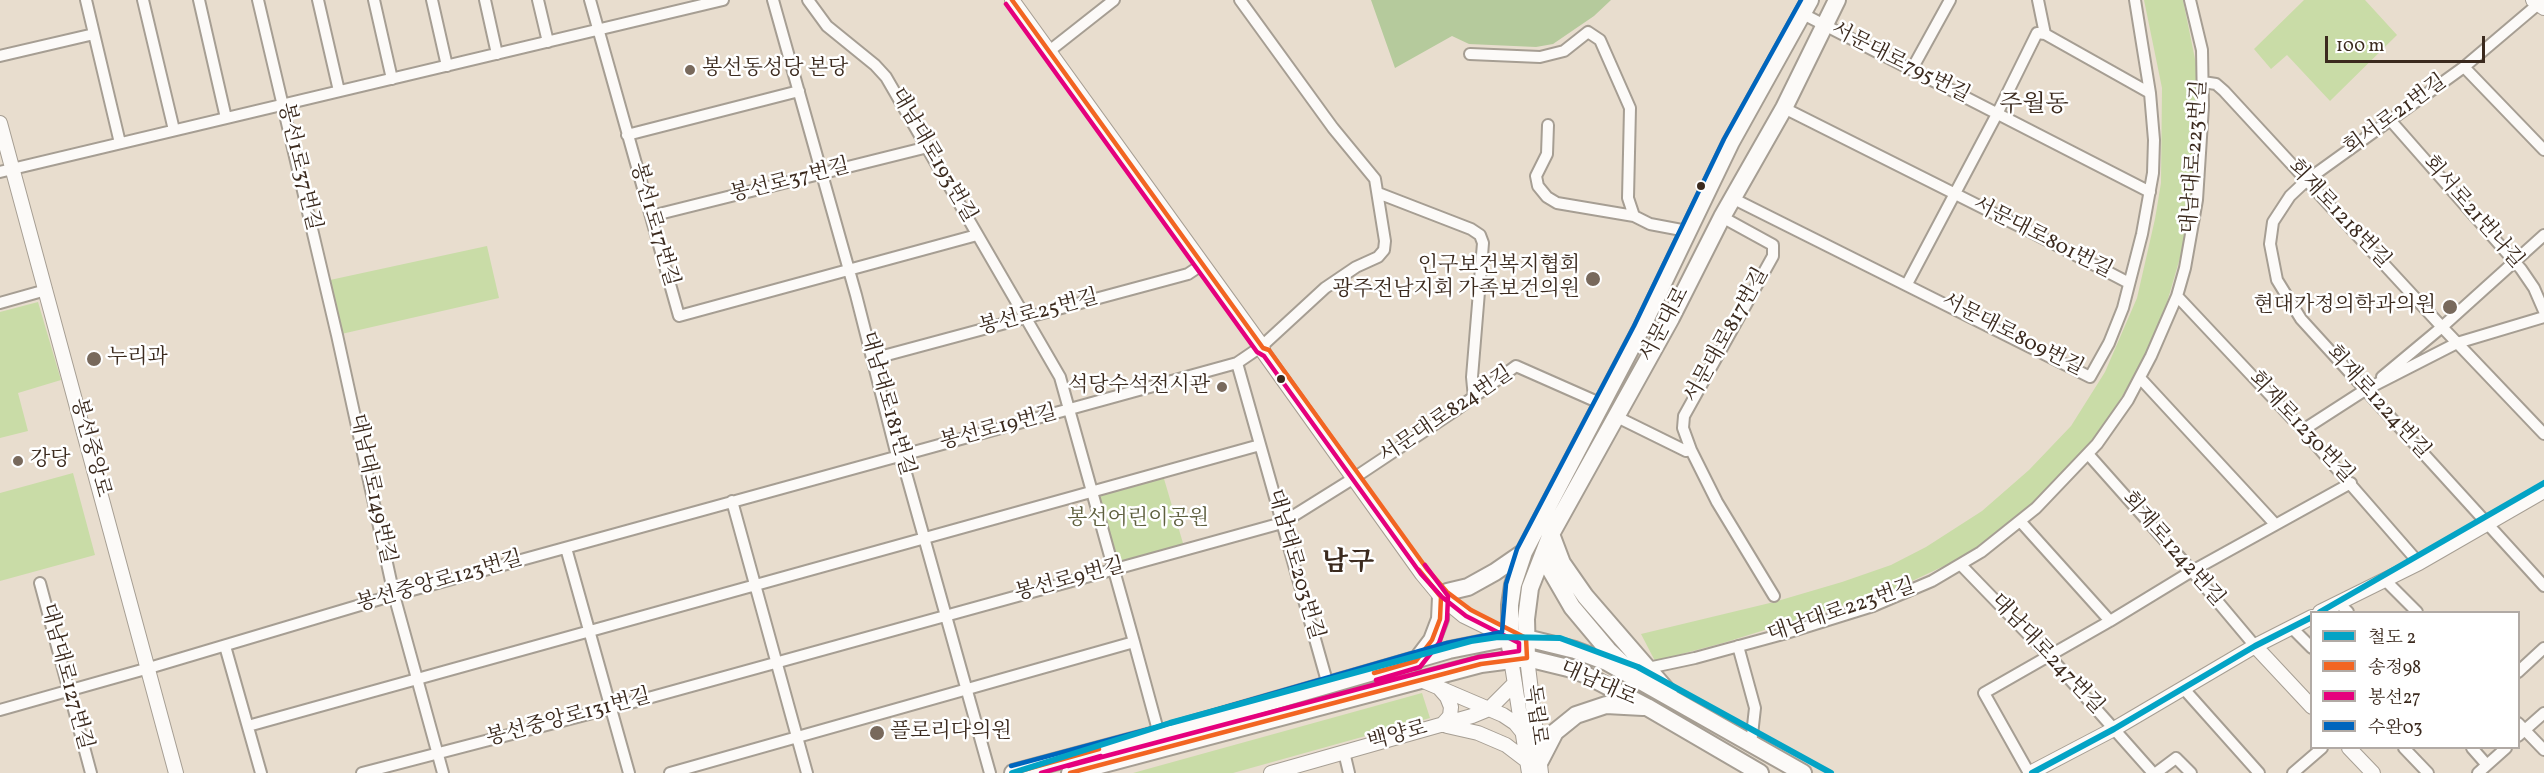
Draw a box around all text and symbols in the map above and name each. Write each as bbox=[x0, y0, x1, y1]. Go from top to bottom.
street label: 서문대로795번길 bbox=[1826, 18, 1974, 110]
scale bar bbox=[2328, 24, 2488, 62]
text: 100 m bbox=[2336, 34, 2385, 59]
place label: 봉선동성당 본당 bbox=[702, 57, 848, 83]
marker: 봉선동성당 본당 bbox=[683, 63, 697, 77]
street label: 회서로21번길 bbox=[2340, 70, 2452, 162]
street label: 대남대로223번길 bbox=[2178, 79, 2214, 235]
street label: 대남대로193번길 bbox=[883, 84, 981, 228]
district label: 주월동 bbox=[1999, 93, 2069, 121]
street label: 봉선1로37번길 bbox=[271, 101, 325, 233]
street label: 회서로21번나길 bbox=[2416, 151, 2528, 275]
street label: 봉선로37번길 bbox=[728, 155, 852, 209]
street label: 회재로1218번길 bbox=[2281, 155, 2395, 275]
street label: 봉선1로17번길 bbox=[623, 160, 683, 290]
unlabelled marker bbox=[1695, 180, 1707, 192]
street label: 서문대로801번길 bbox=[1968, 193, 2116, 285]
place label: 인구보건복지협회 광주전남지회 가족보건의원 bbox=[1332, 254, 1580, 304]
street label: 서문대로817번길 bbox=[1680, 264, 1776, 408]
marker: 인구보건복지협회 광주전남지회 가족보건의원 bbox=[1584, 270, 1602, 288]
street label: 서문대로 bbox=[1636, 283, 1696, 367]
street label: 봉선로25번길 bbox=[976, 286, 1102, 342]
street label: 서문대로809번길 bbox=[1937, 289, 2087, 383]
place label: 현대가정의학과의원 bbox=[2253, 294, 2436, 320]
marker: 현대가정의학과의원 bbox=[2441, 298, 2459, 316]
street label: 대남대로181번길 bbox=[853, 329, 919, 479]
street label: 회재로1224번길 bbox=[2319, 341, 2435, 465]
place label: 누리과 bbox=[107, 346, 168, 372]
marker: 누리과 bbox=[85, 350, 103, 368]
street label: 서문대로824번길 bbox=[1375, 362, 1519, 470]
street label: 회재로1230번길 bbox=[2242, 367, 2358, 489]
unlabelled marker bbox=[1275, 373, 1287, 385]
place label: 석당수석전시관 bbox=[1068, 374, 1210, 400]
marker: 석당수석전시관 bbox=[1215, 380, 1229, 394]
street label: 봉선중앙로 bbox=[64, 396, 114, 500]
street label: 봉선로19번길 bbox=[938, 401, 1060, 457]
street label: 대남대로149번길 bbox=[343, 412, 399, 566]
place label: 강당 bbox=[30, 448, 71, 474]
marker: 강당 bbox=[11, 454, 25, 468]
street label: 대남대로203번길 bbox=[1260, 487, 1328, 643]
street label: 회재로1242번길 bbox=[2115, 487, 2229, 613]
park label: 봉선어린이공원 bbox=[1067, 507, 1209, 533]
street label: 봉선중앙로123번길 bbox=[354, 547, 526, 619]
district label: 남구 bbox=[1322, 549, 1374, 581]
street label: 봉선로9번길 bbox=[1012, 554, 1128, 608]
street label: 대남대로223번길 bbox=[1765, 575, 1919, 649]
street label: 대남대로247번길 bbox=[1984, 590, 2108, 720]
street label: 대남대로127번길 bbox=[33, 601, 97, 753]
legend bbox=[2310, 611, 2520, 749]
text: 철도 2 bbox=[2368, 626, 2416, 651]
text: 송정98 bbox=[2368, 656, 2421, 681]
street label: 대남대로 bbox=[1556, 657, 1640, 713]
street label: 독립로 bbox=[1518, 683, 1550, 747]
street label: 봉선중앙로131번길 bbox=[484, 685, 654, 753]
text: 봉선27 bbox=[2368, 686, 2421, 711]
text: 수완03 bbox=[2368, 716, 2422, 741]
street label: 백양로 bbox=[1365, 717, 1431, 757]
place label: 플로리다의원 bbox=[890, 720, 1012, 746]
marker: 플로리다의원 bbox=[868, 724, 886, 742]

